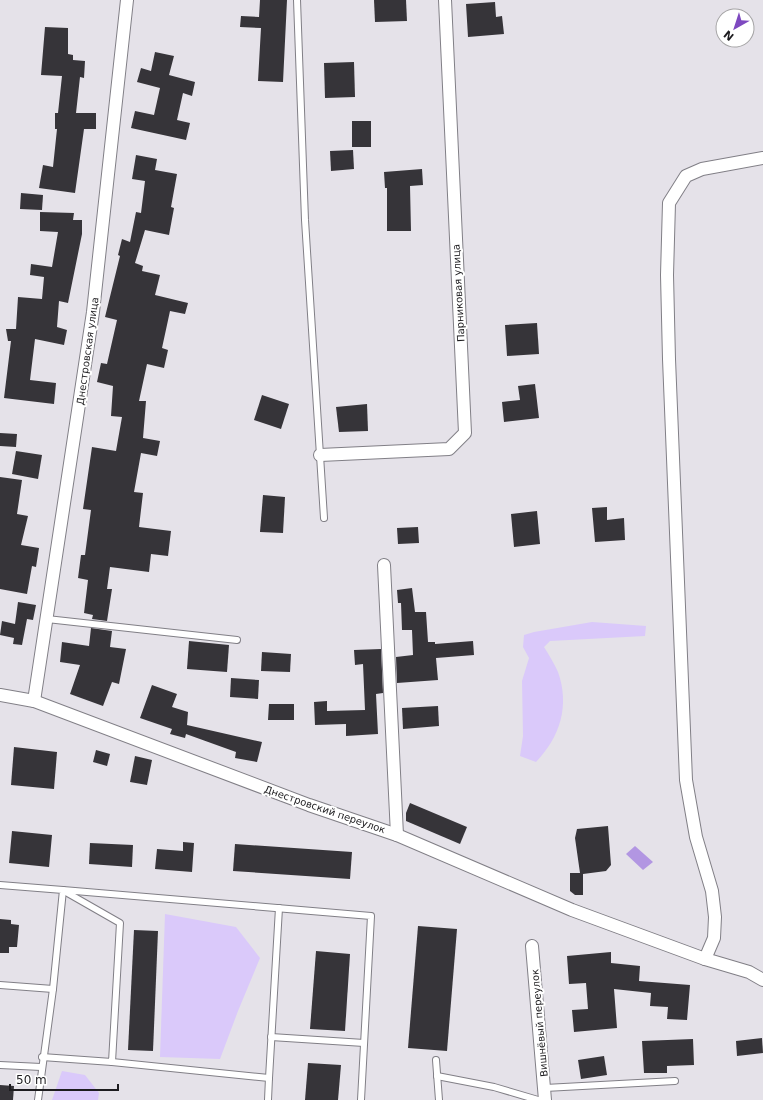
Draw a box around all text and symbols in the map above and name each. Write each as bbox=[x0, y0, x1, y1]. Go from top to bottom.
north arrow bbox=[715, 8, 755, 48]
text: N bbox=[721, 27, 737, 43]
street label: Парниковая улица bbox=[450, 244, 467, 342]
street label: Днестровская улица bbox=[74, 296, 101, 406]
street label: Днестровский переулок bbox=[263, 784, 387, 835]
street label: Вишнёвый переулок bbox=[529, 969, 550, 1077]
scale bar bbox=[10, 1066, 118, 1092]
text: 50 m bbox=[16, 1073, 47, 1087]

